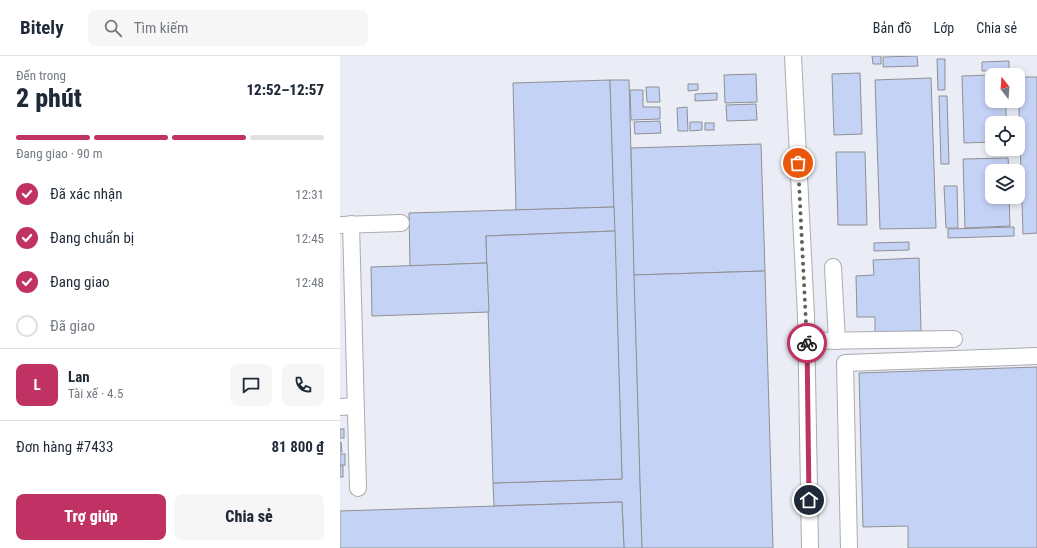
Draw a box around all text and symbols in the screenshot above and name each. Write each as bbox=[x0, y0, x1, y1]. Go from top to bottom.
search box bbox=[88, 10, 368, 46]
text: Bitely bbox=[20, 16, 64, 39]
icon: search bbox=[102, 17, 124, 39]
text: Tìm kiếm bbox=[134, 19, 188, 37]
text: Bản đồ bbox=[873, 20, 912, 36]
text: Lớp bbox=[934, 20, 954, 36]
text: Chia sẻ bbox=[976, 20, 1017, 36]
text: Đến trong bbox=[16, 68, 66, 83]
north arrow bbox=[985, 68, 1025, 108]
map controls bbox=[985, 68, 1025, 204]
text: 12:52–12:57 bbox=[246, 81, 324, 99]
text: 2 phút bbox=[16, 83, 82, 113]
button: locate bbox=[985, 116, 1025, 156]
text: Đang giao · 90 m bbox=[16, 146, 102, 161]
pin bbox=[781, 146, 815, 180]
icon: bag bbox=[787, 152, 809, 174]
button: layers bbox=[985, 164, 1025, 204]
icon: check bbox=[16, 183, 38, 205]
text: Đã xác nhận bbox=[50, 185, 123, 203]
text: 12:31 bbox=[295, 187, 324, 202]
icon: check bbox=[16, 227, 38, 249]
text: Đang chuẩn bị bbox=[50, 229, 134, 247]
text: 12:45 bbox=[295, 231, 324, 246]
icon: check bbox=[16, 271, 38, 293]
text: Đang giao bbox=[50, 273, 110, 291]
text: 12:48 bbox=[295, 275, 324, 290]
text: Đã giao bbox=[50, 317, 95, 335]
courier bbox=[787, 323, 827, 363]
icon: bike bbox=[796, 332, 818, 354]
button: chat bbox=[230, 364, 272, 406]
button: phone bbox=[282, 364, 324, 406]
text: Lan bbox=[68, 368, 90, 386]
text: L bbox=[33, 376, 41, 394]
text: Tài xế · 4.5 bbox=[68, 386, 123, 401]
text: Đơn hàng #7433 bbox=[16, 438, 113, 456]
text: 81 800 ₫ bbox=[272, 438, 324, 456]
pin bbox=[792, 483, 826, 517]
icon: home bbox=[798, 489, 820, 511]
button: Trợ giúp bbox=[16, 494, 166, 540]
button: Chia sẻ bbox=[174, 494, 324, 540]

